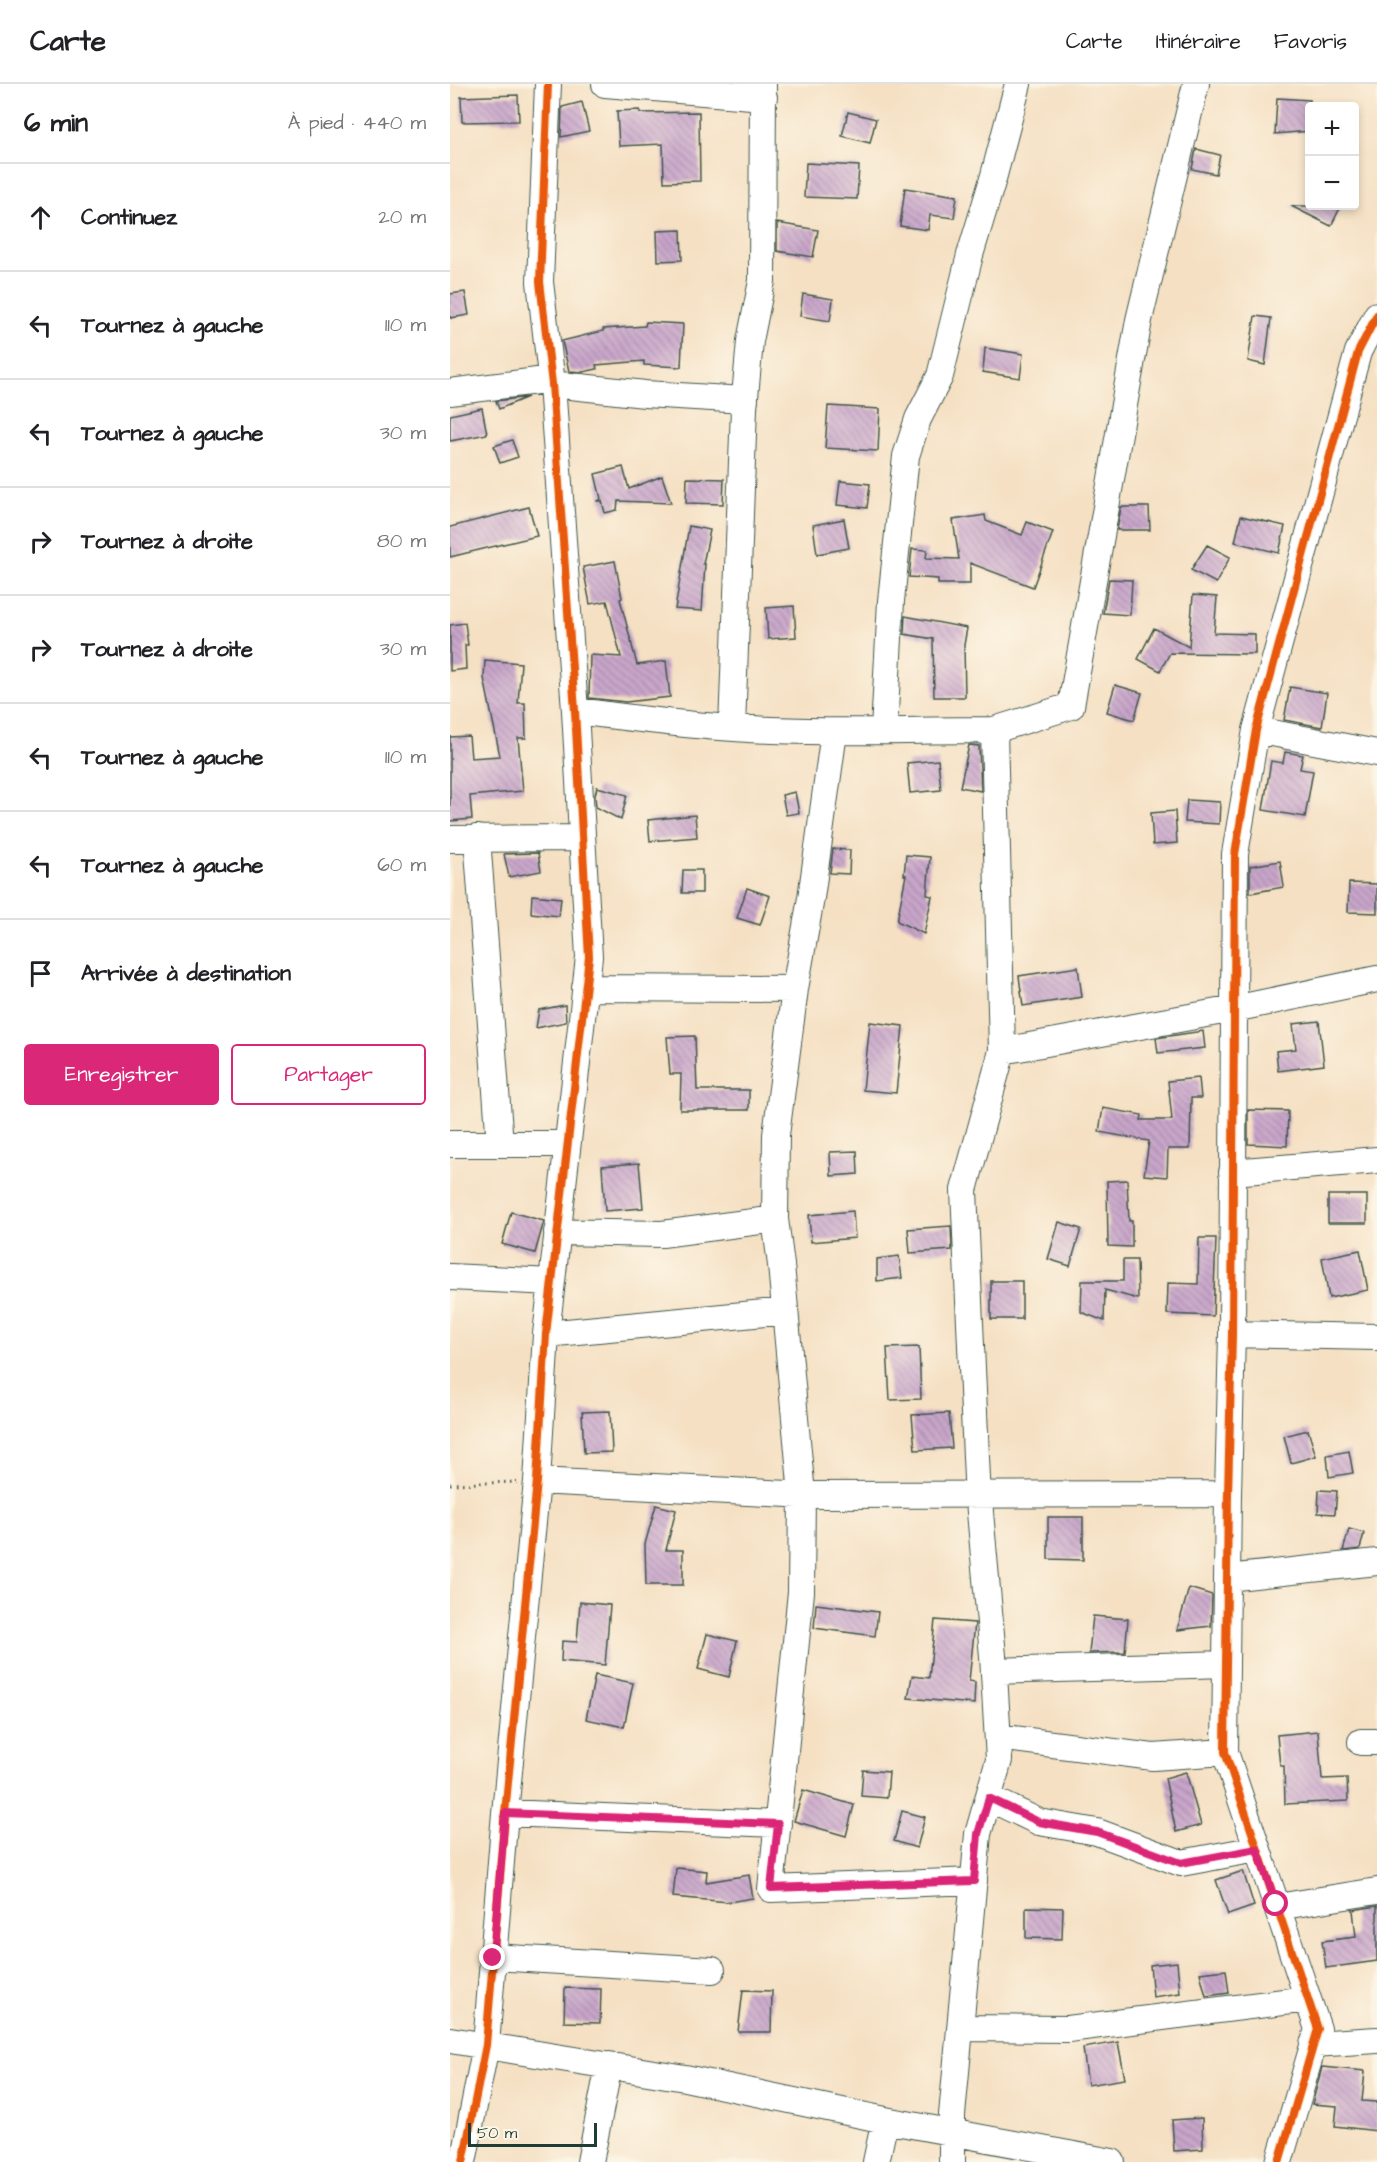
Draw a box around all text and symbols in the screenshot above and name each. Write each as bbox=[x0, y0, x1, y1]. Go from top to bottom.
text: Carte bbox=[30, 22, 106, 61]
text: Carte bbox=[1066, 27, 1123, 56]
text: Itinéraire bbox=[1156, 27, 1241, 56]
text: Favoris bbox=[1274, 27, 1347, 56]
map controls bbox=[1305, 102, 1359, 210]
button: + bbox=[1305, 102, 1359, 156]
text: 6 min bbox=[24, 105, 88, 141]
text: À pied · 440 m bbox=[288, 109, 426, 137]
button: − bbox=[1305, 156, 1359, 210]
icon: ahead bbox=[24, 201, 57, 234]
text: Continuez bbox=[81, 202, 177, 233]
text: 20 m bbox=[378, 203, 426, 231]
icon: left bbox=[24, 309, 57, 342]
text: Tournez à gauche bbox=[81, 310, 263, 341]
text: 110 m bbox=[385, 311, 426, 339]
icon: left bbox=[24, 417, 57, 450]
text: Tournez à gauche bbox=[81, 418, 263, 449]
text: 30 m bbox=[380, 419, 426, 447]
icon: right bbox=[24, 525, 57, 558]
text: Tournez à droite bbox=[81, 526, 253, 557]
text: 80 m bbox=[377, 527, 426, 555]
icon: right bbox=[24, 633, 57, 666]
text: Tournez à droite bbox=[81, 634, 253, 665]
text: 30 m bbox=[380, 635, 426, 663]
icon: left bbox=[24, 741, 57, 774]
text: Tournez à gauche bbox=[81, 742, 263, 773]
text: 110 m bbox=[385, 743, 426, 771]
icon: left bbox=[24, 849, 57, 882]
text: Tournez à gauche bbox=[81, 850, 263, 881]
text: 60 m bbox=[377, 851, 426, 879]
icon: arrive bbox=[24, 957, 57, 990]
text: Arrivée à destination bbox=[81, 958, 291, 989]
button: Enregistrer bbox=[24, 1044, 219, 1105]
button: Partager bbox=[231, 1044, 426, 1105]
route start bbox=[1262, 1890, 1288, 1916]
route end bbox=[479, 1944, 505, 1970]
scale bar bbox=[468, 2120, 597, 2148]
text: 50 m bbox=[477, 2122, 517, 2144]

